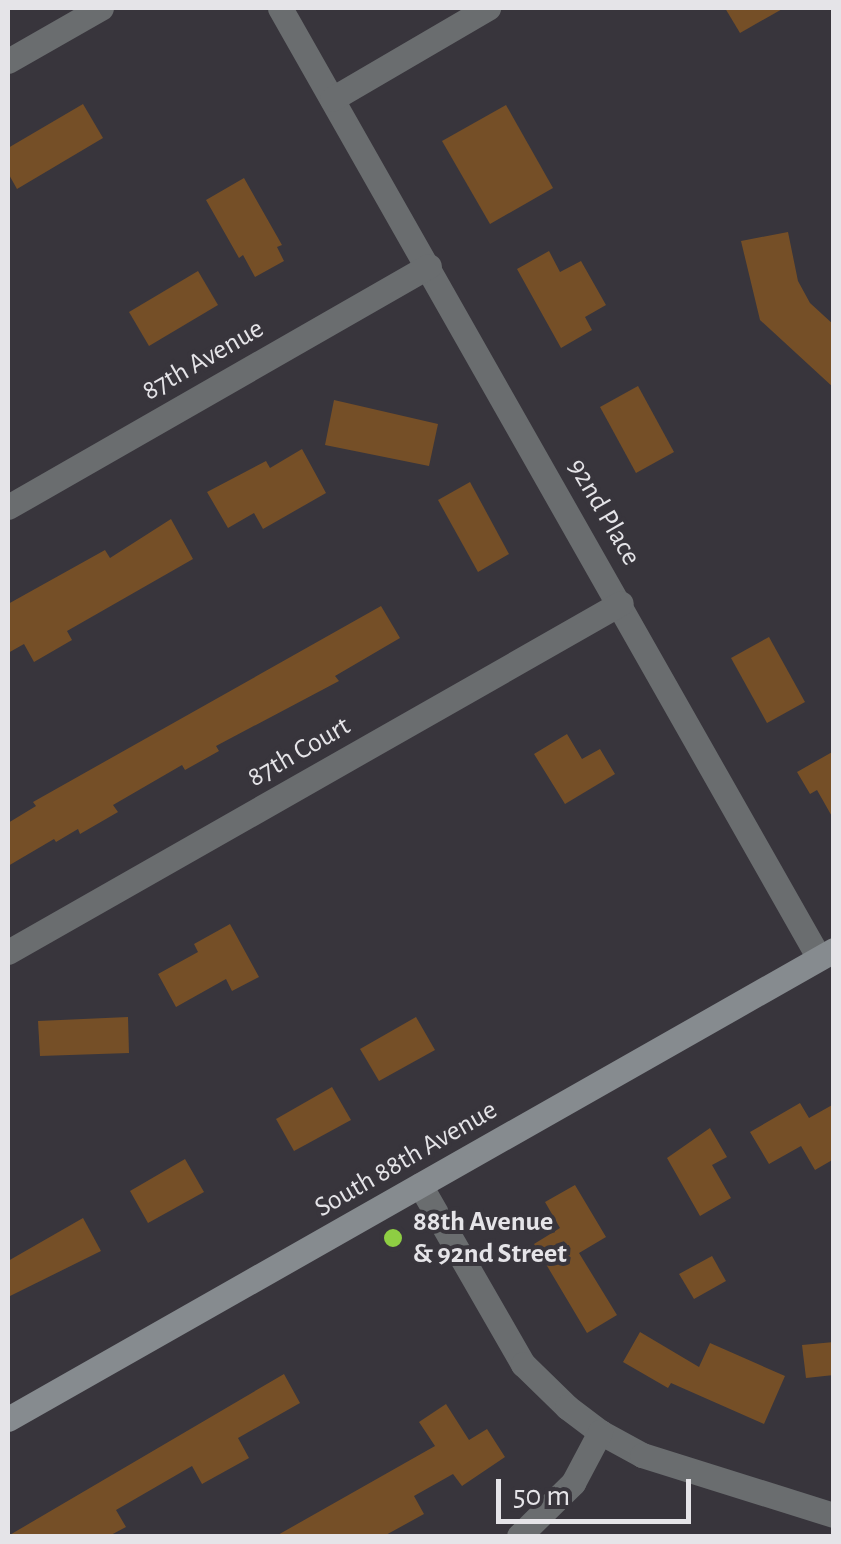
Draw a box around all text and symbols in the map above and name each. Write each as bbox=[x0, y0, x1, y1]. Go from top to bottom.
street label: 87th Avenue bbox=[136, 312, 270, 408]
street label: 92nd Place bbox=[560, 453, 648, 571]
street label: 87th Court bbox=[242, 709, 356, 795]
street label: South 88th Avenue bbox=[309, 1093, 503, 1225]
place label: 88th Avenue & 92nd Street bbox=[413, 1205, 567, 1271]
marker: 88th Avenue & 92nd Street bbox=[382, 1227, 404, 1249]
scale bar bbox=[501, 1459, 696, 1521]
text: 50 m bbox=[513, 1481, 570, 1511]

